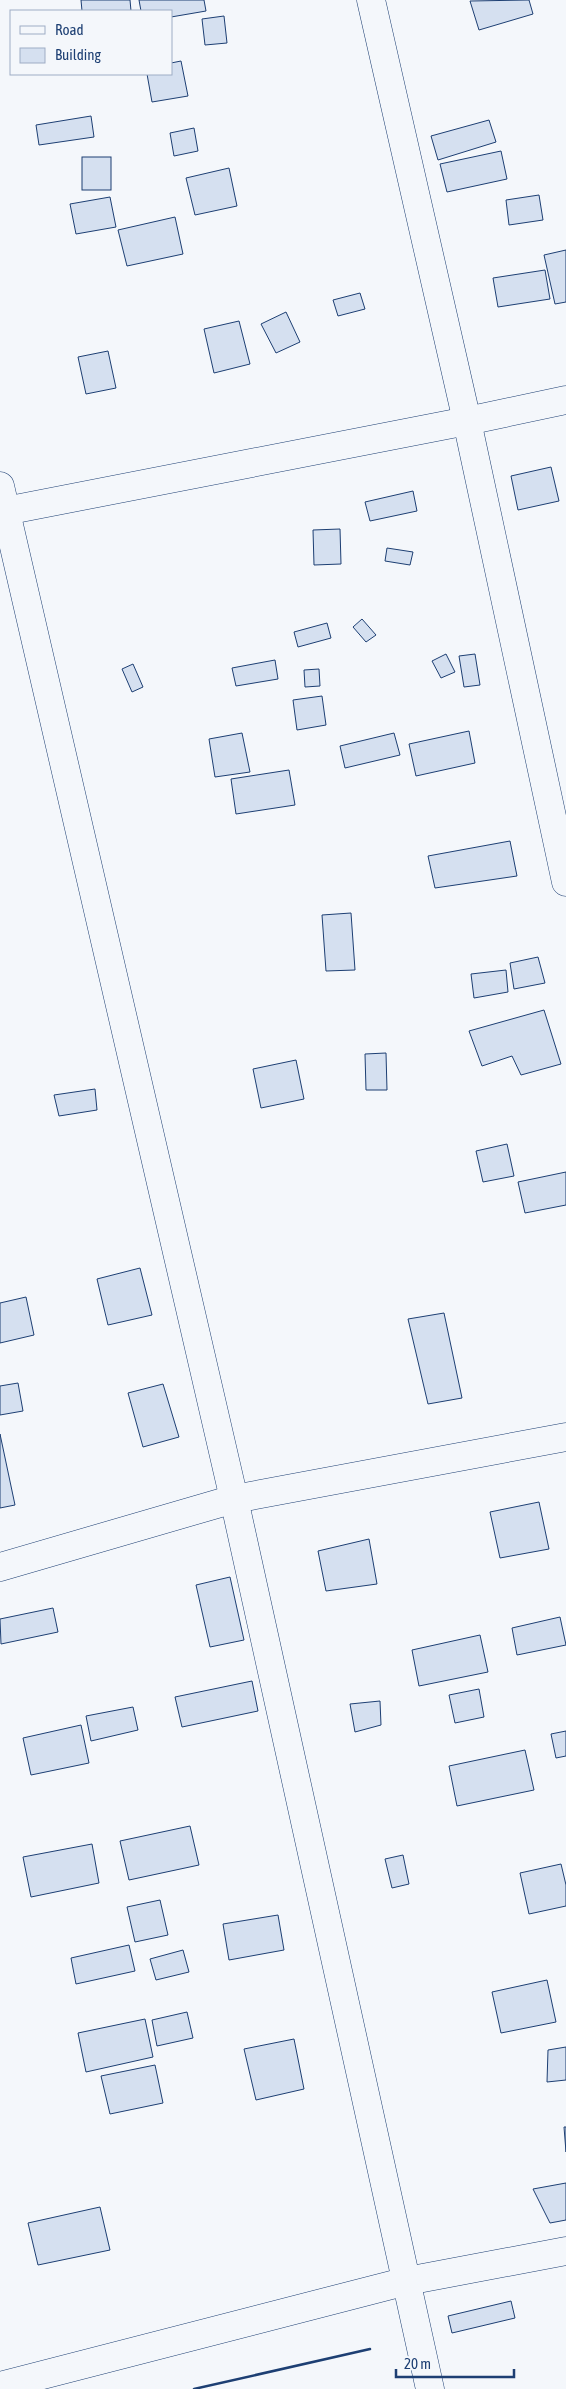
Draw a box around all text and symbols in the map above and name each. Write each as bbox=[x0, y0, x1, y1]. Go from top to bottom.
legend bbox=[10, 10, 172, 75]
text: Road bbox=[55, 21, 84, 38]
text: Building bbox=[55, 46, 101, 63]
scale bar bbox=[396, 2346, 514, 2378]
text: 20 m bbox=[404, 2355, 431, 2372]

